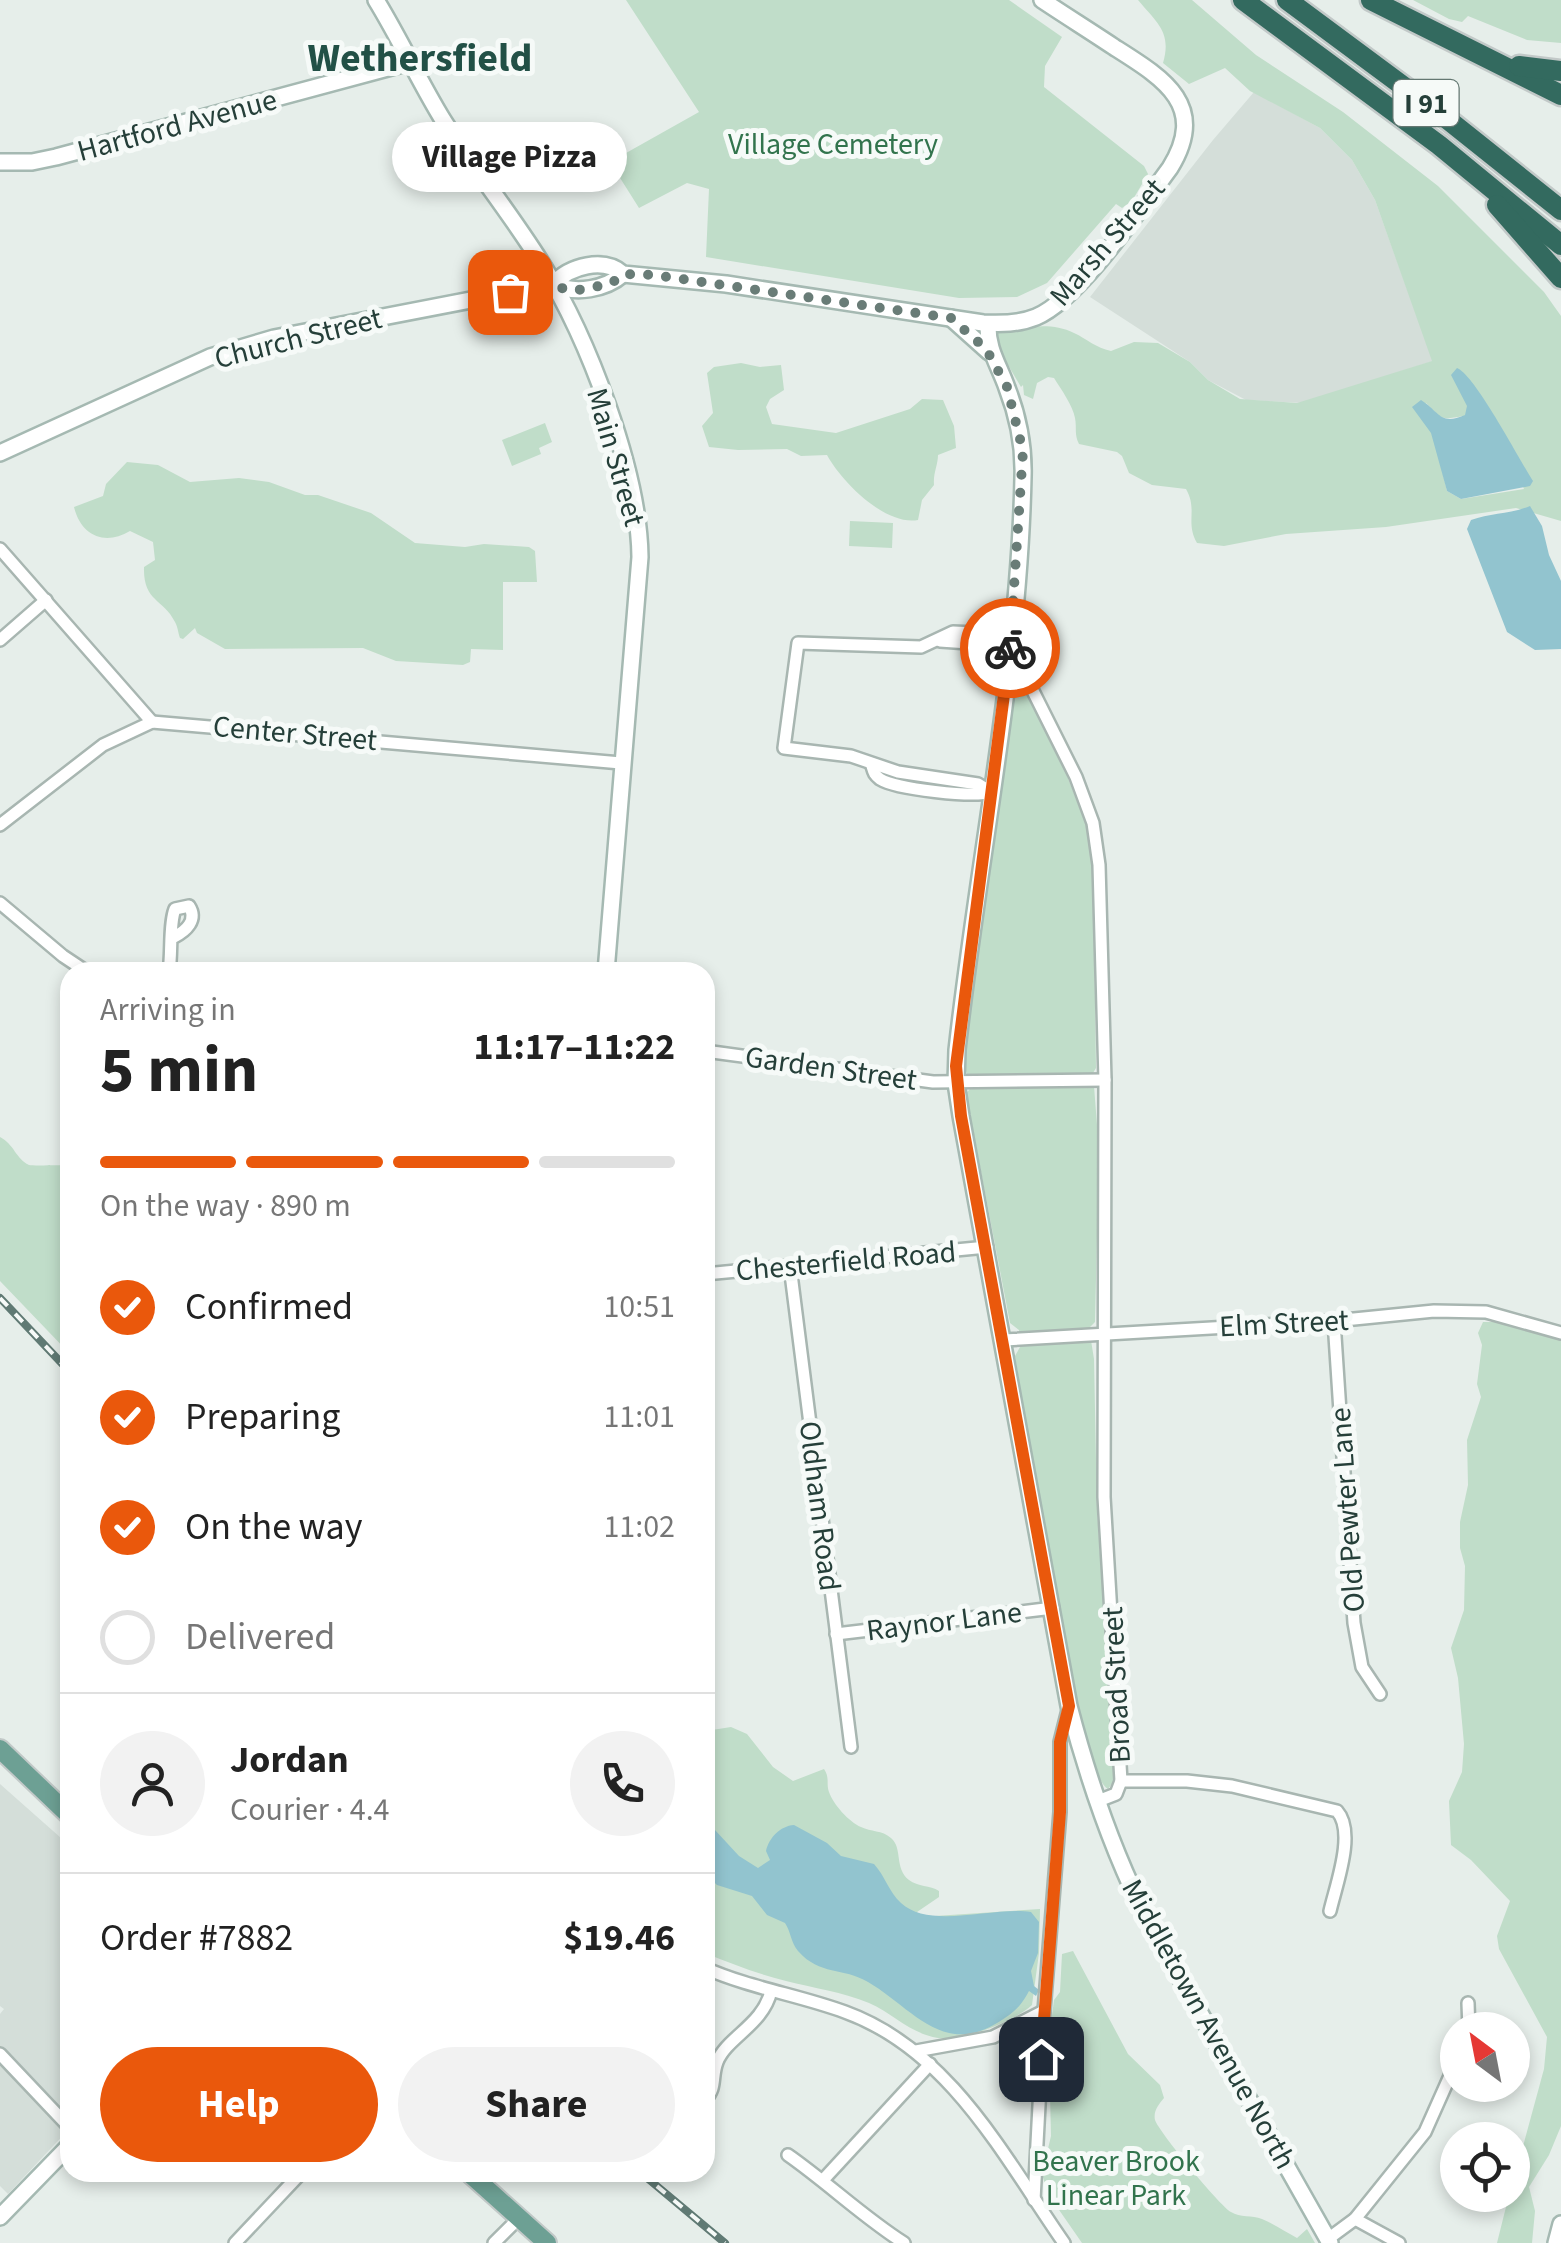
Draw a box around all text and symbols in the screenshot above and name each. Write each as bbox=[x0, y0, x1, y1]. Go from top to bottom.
district label: Wethersfield bbox=[308, 30, 532, 87]
street label: Hartford Avenue bbox=[73, 78, 282, 173]
road number: I 91 bbox=[1394, 80, 1458, 126]
callout: Village Pizza bbox=[392, 122, 628, 192]
park label: Village Cemetery bbox=[728, 123, 938, 166]
text: Village Pizza bbox=[422, 134, 597, 180]
street label: Marsh Street bbox=[1040, 169, 1175, 316]
pin bbox=[468, 250, 553, 335]
icon: bag bbox=[483, 265, 538, 320]
street label: Church Street bbox=[210, 297, 386, 380]
street label: Main Street bbox=[575, 383, 656, 531]
courier bbox=[960, 598, 1060, 698]
icon: bike bbox=[983, 621, 1038, 676]
street label: Center Street bbox=[211, 705, 379, 762]
text: Arriving in bbox=[100, 987, 236, 1033]
text: 11:17–11:22 bbox=[473, 1020, 675, 1074]
text: 5 min bbox=[100, 1024, 258, 1117]
street label: Garden Street bbox=[742, 1035, 920, 1102]
text: On the way · 890 m bbox=[100, 1183, 351, 1229]
street label: Chesterfield Road bbox=[734, 1230, 958, 1293]
icon: check bbox=[100, 1280, 155, 1335]
text: Confirmed bbox=[185, 1280, 353, 1334]
text: 10:51 bbox=[603, 1284, 675, 1330]
street label: Elm Street bbox=[1218, 1299, 1350, 1348]
icon: check bbox=[100, 1390, 155, 1445]
text: Preparing bbox=[185, 1390, 340, 1444]
text: 11:01 bbox=[603, 1394, 675, 1440]
street label: Old Pewter Lane bbox=[1319, 1406, 1376, 1614]
street label: Oldham Road bbox=[788, 1419, 851, 1594]
icon: check bbox=[100, 1500, 155, 1555]
text: On the way bbox=[185, 1500, 362, 1554]
text: 11:02 bbox=[603, 1504, 675, 1550]
street label: Raynor Lane bbox=[864, 1591, 1024, 1652]
street label: Broad Street bbox=[1091, 1606, 1142, 1764]
text: Delivered bbox=[185, 1610, 335, 1664]
button: person bbox=[100, 1731, 205, 1836]
button: phone bbox=[570, 1731, 675, 1836]
text: Jordan bbox=[230, 1733, 349, 1787]
text: Courier · 4.4 bbox=[230, 1787, 390, 1833]
street label: Middletown Avenue North bbox=[1111, 1871, 1306, 2177]
text: Order #7882 bbox=[100, 1911, 293, 1965]
text: $19.46 bbox=[563, 1911, 675, 1965]
north arrow bbox=[1440, 2012, 1530, 2102]
map controls bbox=[1440, 2012, 1530, 2212]
pin bbox=[999, 2017, 1084, 2102]
icon: home bbox=[1014, 2032, 1069, 2087]
button: Help bbox=[100, 2047, 378, 2162]
button: Share bbox=[398, 2047, 675, 2162]
button: locate bbox=[1440, 2122, 1530, 2212]
park label: Beaver Brook Linear Park bbox=[1032, 2140, 1200, 2217]

